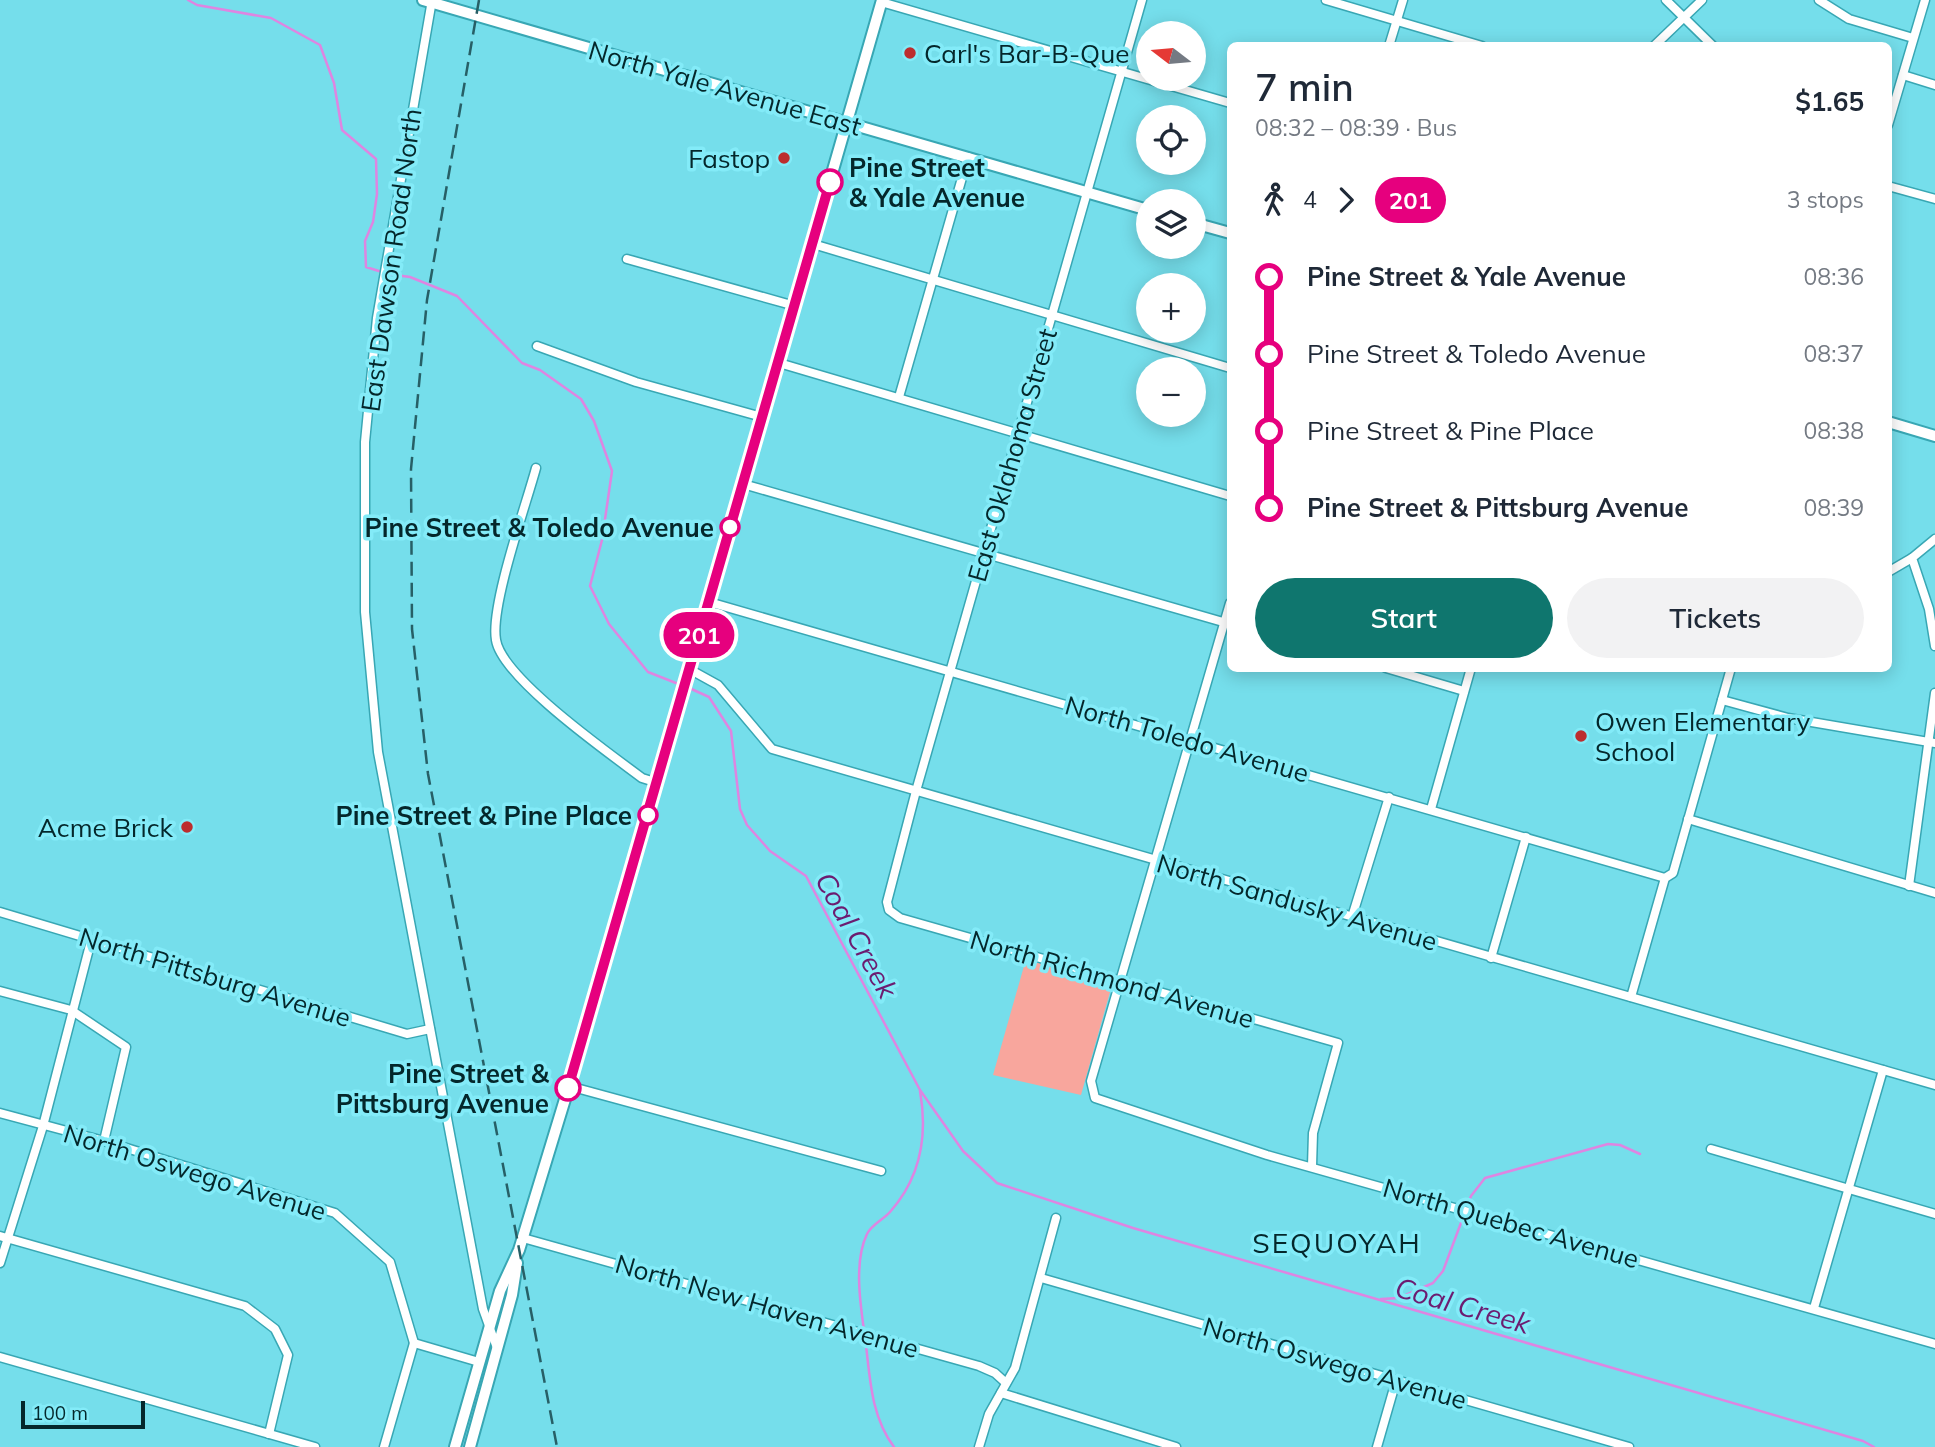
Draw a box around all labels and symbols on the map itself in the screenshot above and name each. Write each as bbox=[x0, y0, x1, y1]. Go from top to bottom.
north arrow bbox=[1136, 21, 1206, 91]
street label: North Yale Avenue East bbox=[585, 33, 865, 143]
place label: Carl's Bar-B-Que bbox=[924, 37, 1129, 70]
marker: Carl's Bar-B-Que bbox=[902, 45, 918, 61]
street label: East Dawson Road North bbox=[353, 106, 429, 414]
place label: Fastop bbox=[688, 142, 770, 175]
marker: Fastop bbox=[776, 150, 792, 166]
place label: Pine Street & Yale Avenue bbox=[849, 151, 1025, 214]
marker: Pine Street & Yale Avenue bbox=[817, 169, 843, 195]
street label: East Oklahoma Street bbox=[960, 325, 1064, 585]
place label: Pine Street & Toledo Avenue bbox=[364, 511, 714, 544]
marker: Pine Street & Toledo Avenue bbox=[720, 517, 740, 537]
line badge: 201 bbox=[659, 612, 739, 658]
street label: North Toledo Avenue bbox=[1061, 688, 1313, 790]
place label: Owen Elementary School bbox=[1595, 705, 1810, 768]
marker: Owen Elementary School bbox=[1573, 728, 1589, 744]
place label: Pine Street & Pine Place bbox=[335, 799, 632, 832]
marker: Pine Street & Pine Place bbox=[638, 805, 658, 825]
place label: Acme Brick bbox=[38, 811, 174, 844]
marker: Acme Brick bbox=[179, 819, 195, 835]
street label: North Sandusky Avenue bbox=[1153, 846, 1441, 958]
water label: Coal Creek bbox=[808, 866, 907, 1006]
street label: North Pittsburg Avenue bbox=[75, 920, 355, 1034]
street label: North Richmond Avenue bbox=[966, 923, 1258, 1035]
place label: Pine Street & Pittsburg Avenue bbox=[336, 1057, 550, 1120]
marker: Pine Street & Pittsburg Avenue bbox=[555, 1075, 581, 1101]
street label: North Oswego Avenue bbox=[60, 1116, 330, 1228]
street label: North Quebec Avenue bbox=[1379, 1171, 1643, 1275]
district label: SEQUOYAH bbox=[1252, 1225, 1422, 1260]
street label: North New Haven Avenue bbox=[612, 1247, 922, 1365]
water label: Coal Creek bbox=[1391, 1269, 1536, 1341]
street label: North Oswego Avenue bbox=[1199, 1310, 1471, 1416]
scale bar bbox=[21, 1398, 145, 1430]

